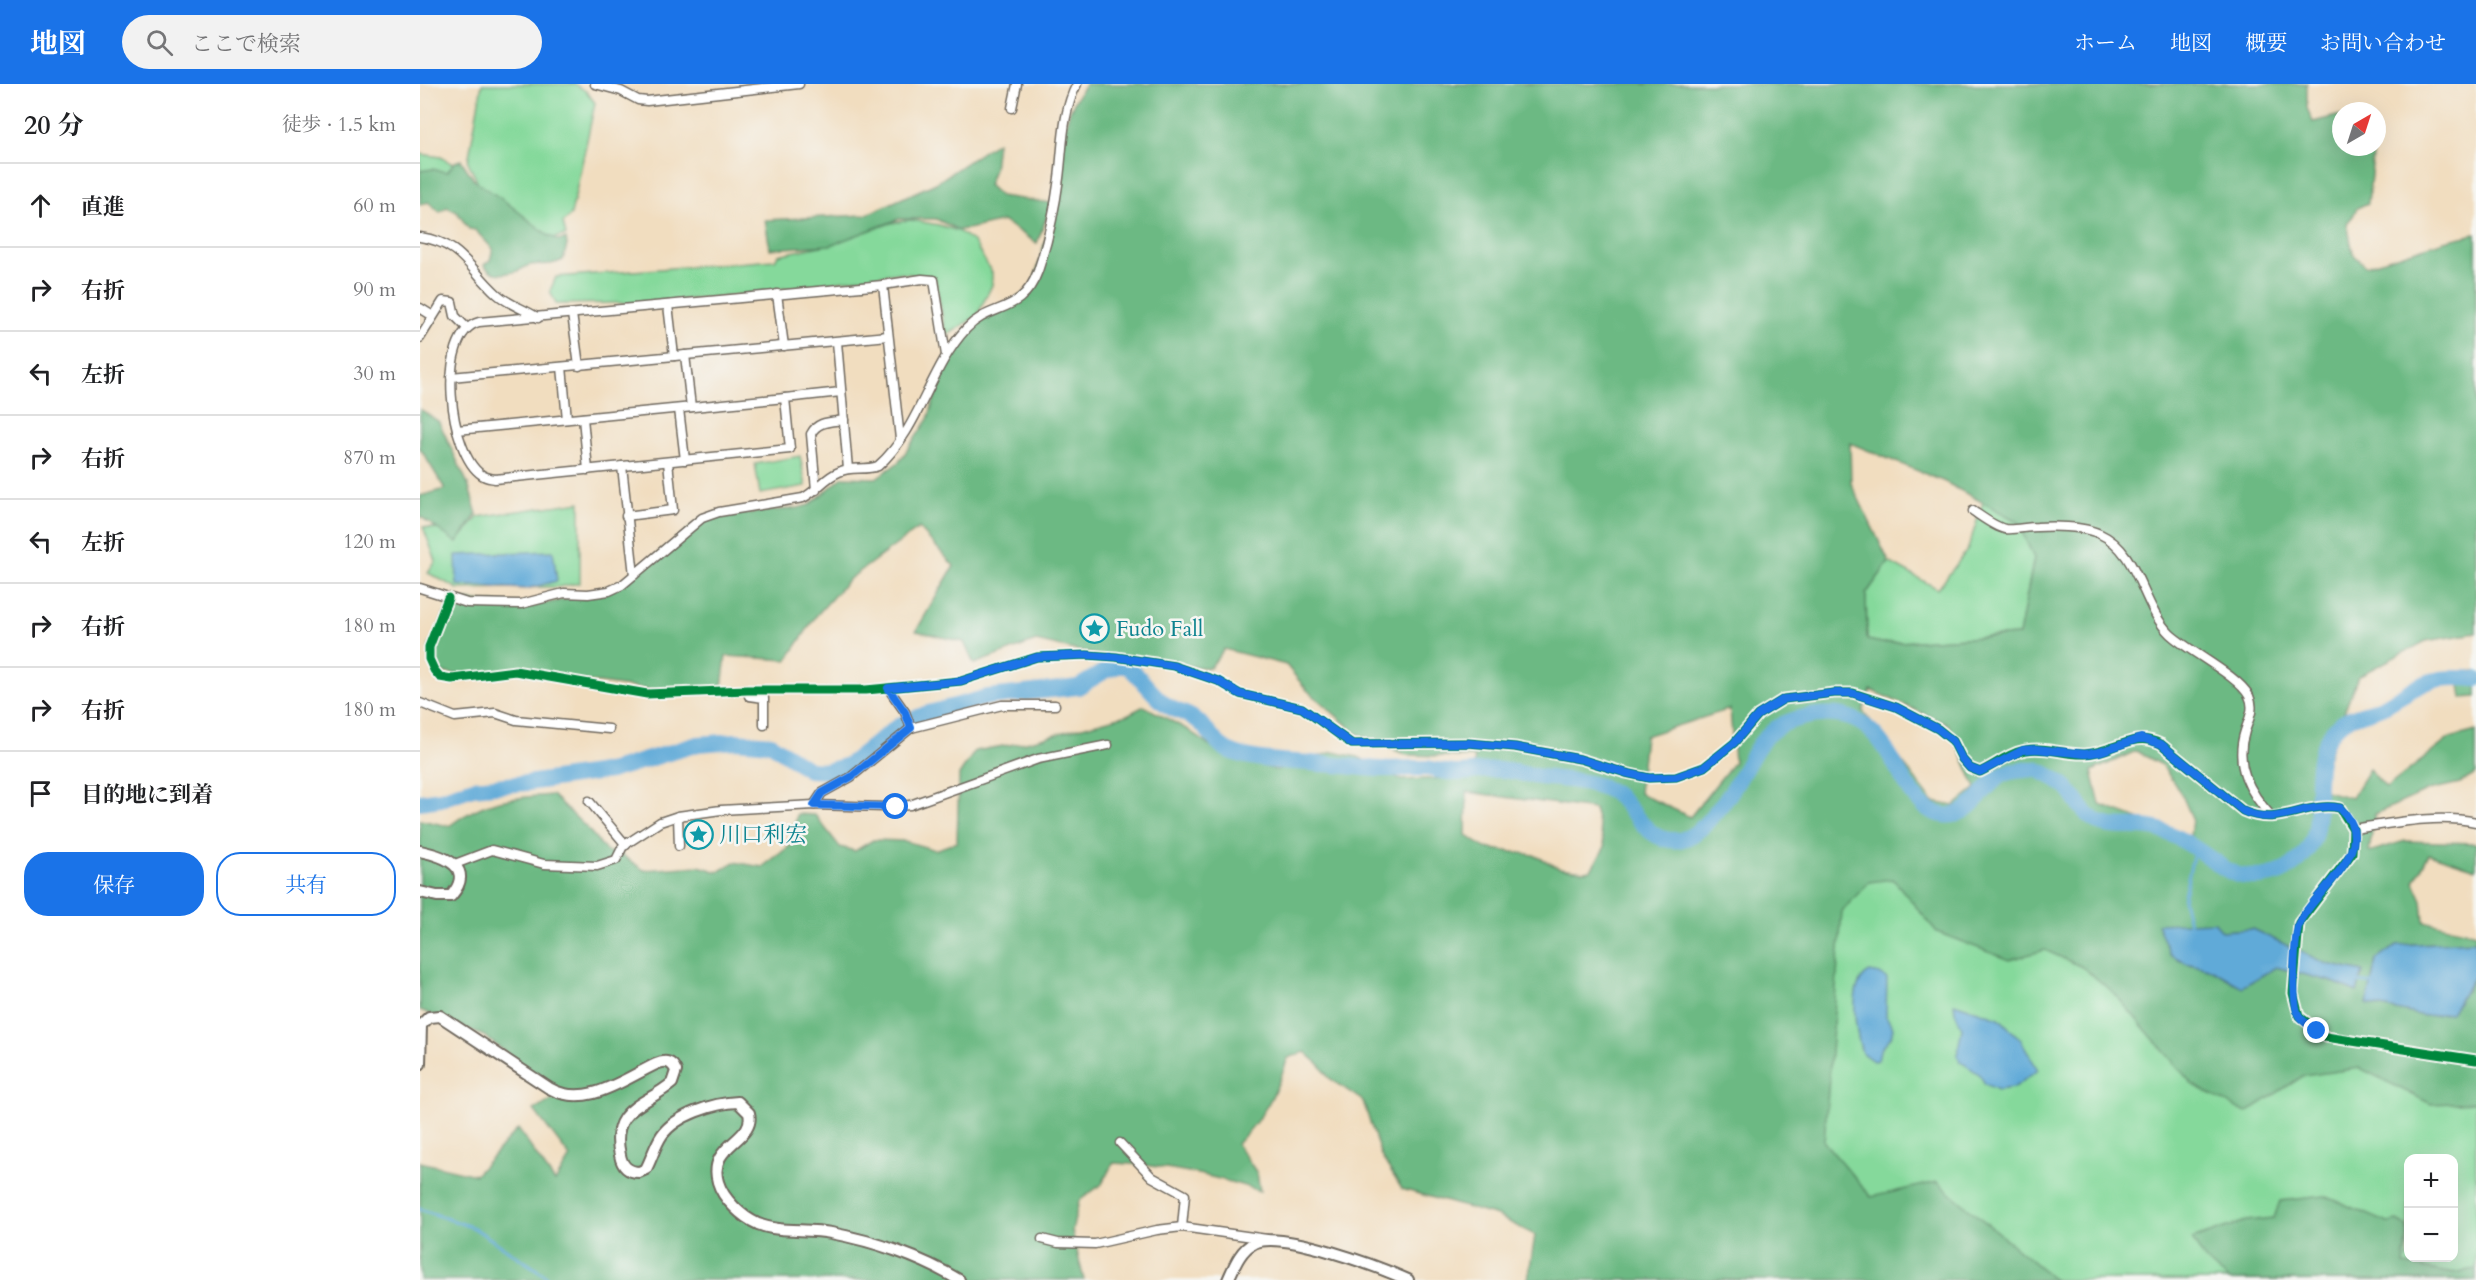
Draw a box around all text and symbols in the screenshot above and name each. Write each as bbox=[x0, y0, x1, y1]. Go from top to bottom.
search box bbox=[122, 15, 542, 69]
text: 地図 bbox=[30, 25, 86, 63]
icon: search bbox=[143, 26, 176, 59]
text: ここで検索 bbox=[191, 29, 301, 59]
text: ホーム bbox=[2074, 29, 2137, 58]
text: 地図 bbox=[2170, 29, 2212, 58]
text: 概要 bbox=[2245, 29, 2287, 58]
text: お問い合わせ bbox=[2320, 29, 2446, 58]
north arrow bbox=[2332, 102, 2386, 156]
text: 20 分 bbox=[24, 108, 84, 143]
text: 徒歩 · 1.5 km bbox=[282, 111, 396, 138]
icon: ahead bbox=[24, 189, 57, 222]
text: 直進 bbox=[81, 192, 125, 222]
text: 60 m bbox=[353, 192, 396, 219]
icon: right bbox=[24, 273, 57, 306]
text: 右折 bbox=[81, 276, 125, 306]
text: 90 m bbox=[353, 276, 396, 303]
icon: left bbox=[24, 357, 57, 390]
text: 左折 bbox=[81, 360, 125, 390]
text: 30 m bbox=[353, 360, 396, 387]
icon: right bbox=[24, 441, 57, 474]
text: 右折 bbox=[81, 444, 125, 474]
text: 870 m bbox=[343, 444, 396, 471]
icon: left bbox=[24, 525, 57, 558]
text: 左折 bbox=[81, 528, 125, 558]
text: 120 m bbox=[343, 528, 396, 555]
icon: right bbox=[24, 609, 57, 642]
text: 右折 bbox=[81, 612, 125, 642]
text: 180 m bbox=[343, 612, 396, 639]
place icon: Fudo Fall bbox=[1079, 612, 1111, 644]
place label: Fudo Fall bbox=[1116, 614, 1204, 644]
icon: right bbox=[24, 693, 57, 726]
text: 右折 bbox=[81, 696, 125, 726]
text: 180 m bbox=[343, 696, 396, 723]
icon: arrive bbox=[24, 777, 57, 810]
text: 目的地に到着 bbox=[81, 780, 213, 810]
route start bbox=[882, 793, 908, 819]
place icon: 川口利宏 bbox=[682, 818, 714, 850]
place label: 川口利宏 bbox=[719, 820, 807, 850]
button: 保存 bbox=[24, 852, 204, 916]
button: 共有 bbox=[216, 852, 396, 916]
route end bbox=[2303, 1017, 2329, 1043]
map controls bbox=[2404, 1154, 2458, 1262]
button: + bbox=[2404, 1154, 2458, 1208]
button: − bbox=[2404, 1208, 2458, 1262]

